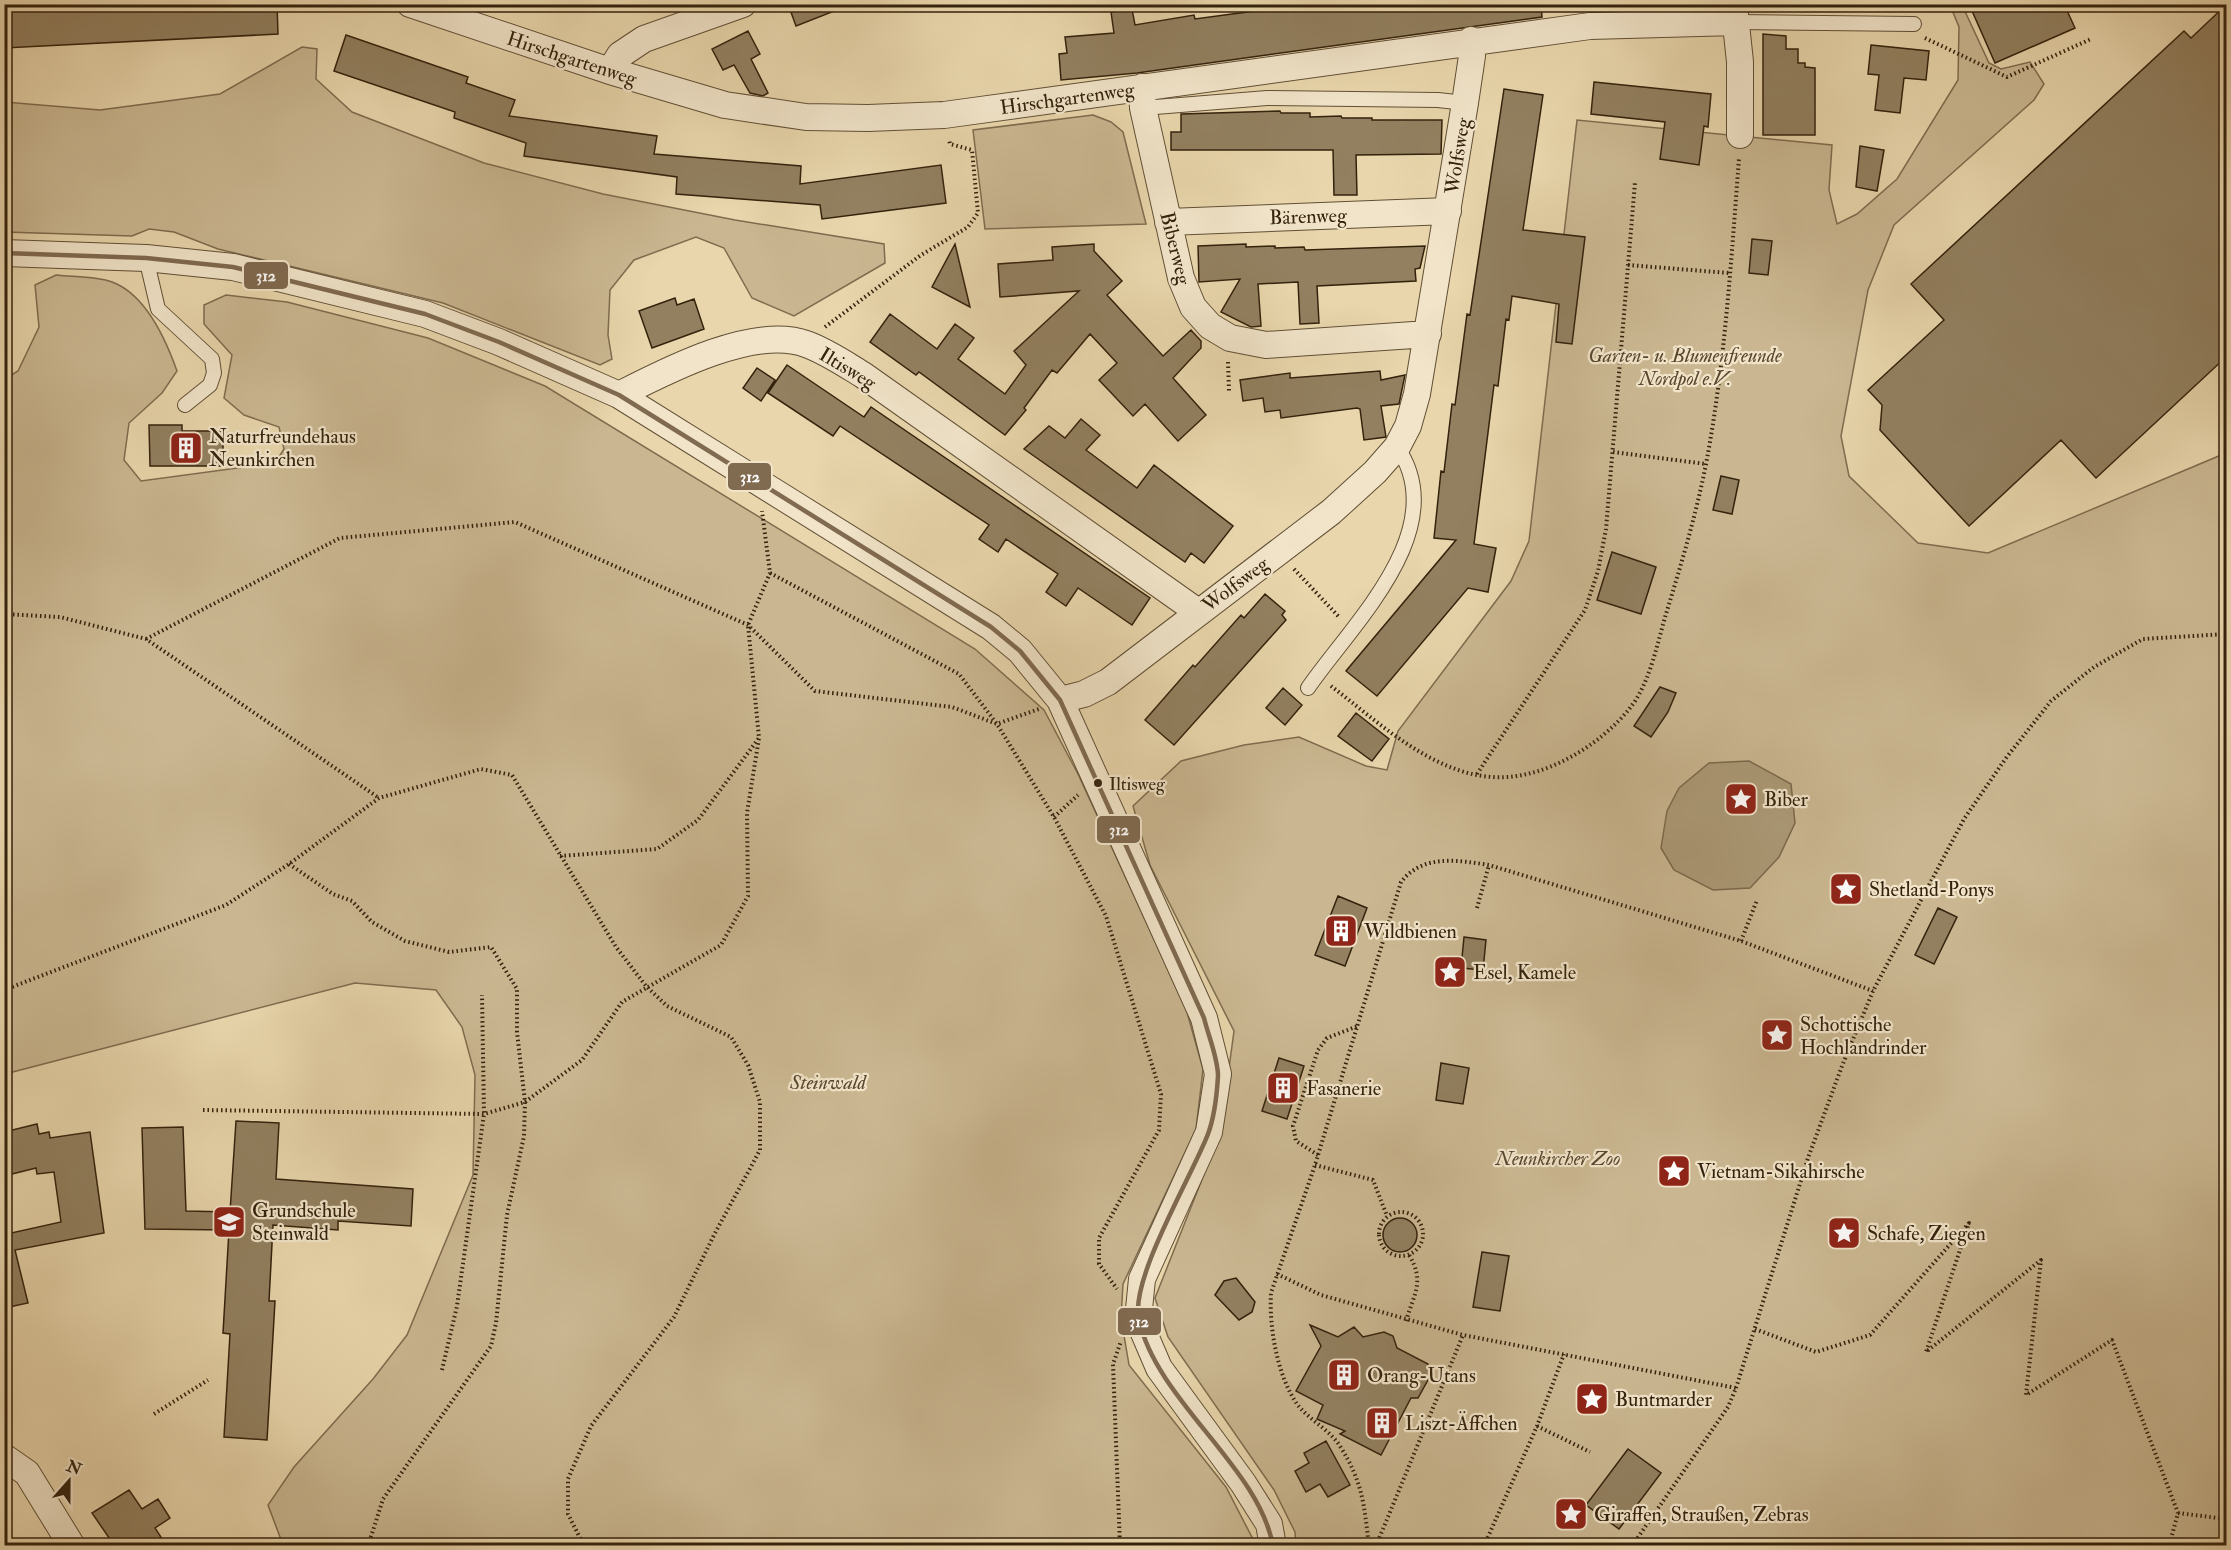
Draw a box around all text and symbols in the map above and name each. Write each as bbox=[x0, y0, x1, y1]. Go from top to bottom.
street label: Hirschgartenweg bbox=[504, 26, 641, 92]
street label: Hirschgartenweg bbox=[998, 77, 1137, 120]
street label: Wolfsweg bbox=[1439, 115, 1476, 197]
street label: Bärenweg bbox=[1269, 203, 1348, 230]
street label: Biberweg bbox=[1154, 209, 1197, 288]
line badge: 312 bbox=[243, 261, 289, 290]
text: 312 bbox=[256, 266, 276, 286]
street label: Iltisweg bbox=[815, 342, 882, 396]
park label: Garten- u. Blumenfreunde Nordpol e.V. bbox=[1588, 343, 1782, 391]
place label: Naturfreundehaus Neunkirchen bbox=[209, 424, 356, 472]
building icon: Naturfreundehaus Neunkirchen bbox=[168, 430, 204, 466]
line badge: 312 bbox=[727, 462, 772, 491]
text: 312 bbox=[740, 467, 760, 487]
street label: Wolfsweg bbox=[1196, 551, 1274, 618]
place label: Iltisweg bbox=[1109, 773, 1166, 796]
marker: Iltisweg bbox=[1092, 777, 1104, 789]
place icon: Biber bbox=[1723, 781, 1759, 817]
place label: Biber bbox=[1764, 787, 1808, 812]
line badge: 312 bbox=[1096, 815, 1141, 844]
text: 312 bbox=[1109, 820, 1129, 840]
place icon: Shetland-Ponys bbox=[1828, 871, 1864, 907]
place label: Shetland-Ponys bbox=[1869, 877, 1994, 902]
building icon: Wildbienen bbox=[1323, 913, 1359, 949]
place label: Wildbienen bbox=[1363, 919, 1457, 944]
place icon: Esel, Kamele bbox=[1432, 954, 1468, 990]
place label: Esel, Kamele bbox=[1473, 960, 1576, 985]
place label: Schottische Hochlandrinder bbox=[1800, 1012, 1927, 1060]
place icon: Schottische Hochlandrinder bbox=[1759, 1017, 1795, 1053]
park label: Steinwald bbox=[789, 1070, 868, 1095]
building icon: Fasanerie bbox=[1265, 1070, 1301, 1106]
place label: Fasanerie bbox=[1306, 1076, 1381, 1101]
park label: Neunkircher Zoo bbox=[1495, 1146, 1620, 1171]
place icon: Vietnam-Sikahirsche bbox=[1656, 1153, 1692, 1189]
place label: Vietnam-Sikahirsche bbox=[1697, 1159, 1865, 1184]
place label: Grundschule Steinwald bbox=[252, 1198, 356, 1246]
school or university icon: Grundschule Steinwald bbox=[211, 1204, 247, 1240]
place icon: Schafe, Ziegen bbox=[1826, 1215, 1862, 1251]
place label: Schafe, Ziegen bbox=[1867, 1221, 1986, 1246]
line badge: 312 bbox=[1117, 1307, 1162, 1336]
text: 312 bbox=[1129, 1312, 1149, 1332]
building icon: Orang-Utans bbox=[1326, 1357, 1362, 1393]
place label: Orang-Utans bbox=[1367, 1363, 1476, 1388]
place icon: Buntmarder bbox=[1574, 1381, 1610, 1417]
place label: Buntmarder bbox=[1615, 1387, 1712, 1412]
building icon: Liszt-Äffchen bbox=[1364, 1405, 1400, 1441]
place label: Liszt-Äffchen bbox=[1405, 1411, 1518, 1436]
north arrow bbox=[39, 1451, 99, 1511]
text: N bbox=[63, 1456, 85, 1480]
place icon: Giraffen, Straußen, Zebras bbox=[1553, 1496, 1589, 1532]
place label: Giraffen, Straußen, Zebras bbox=[1594, 1502, 1809, 1527]

